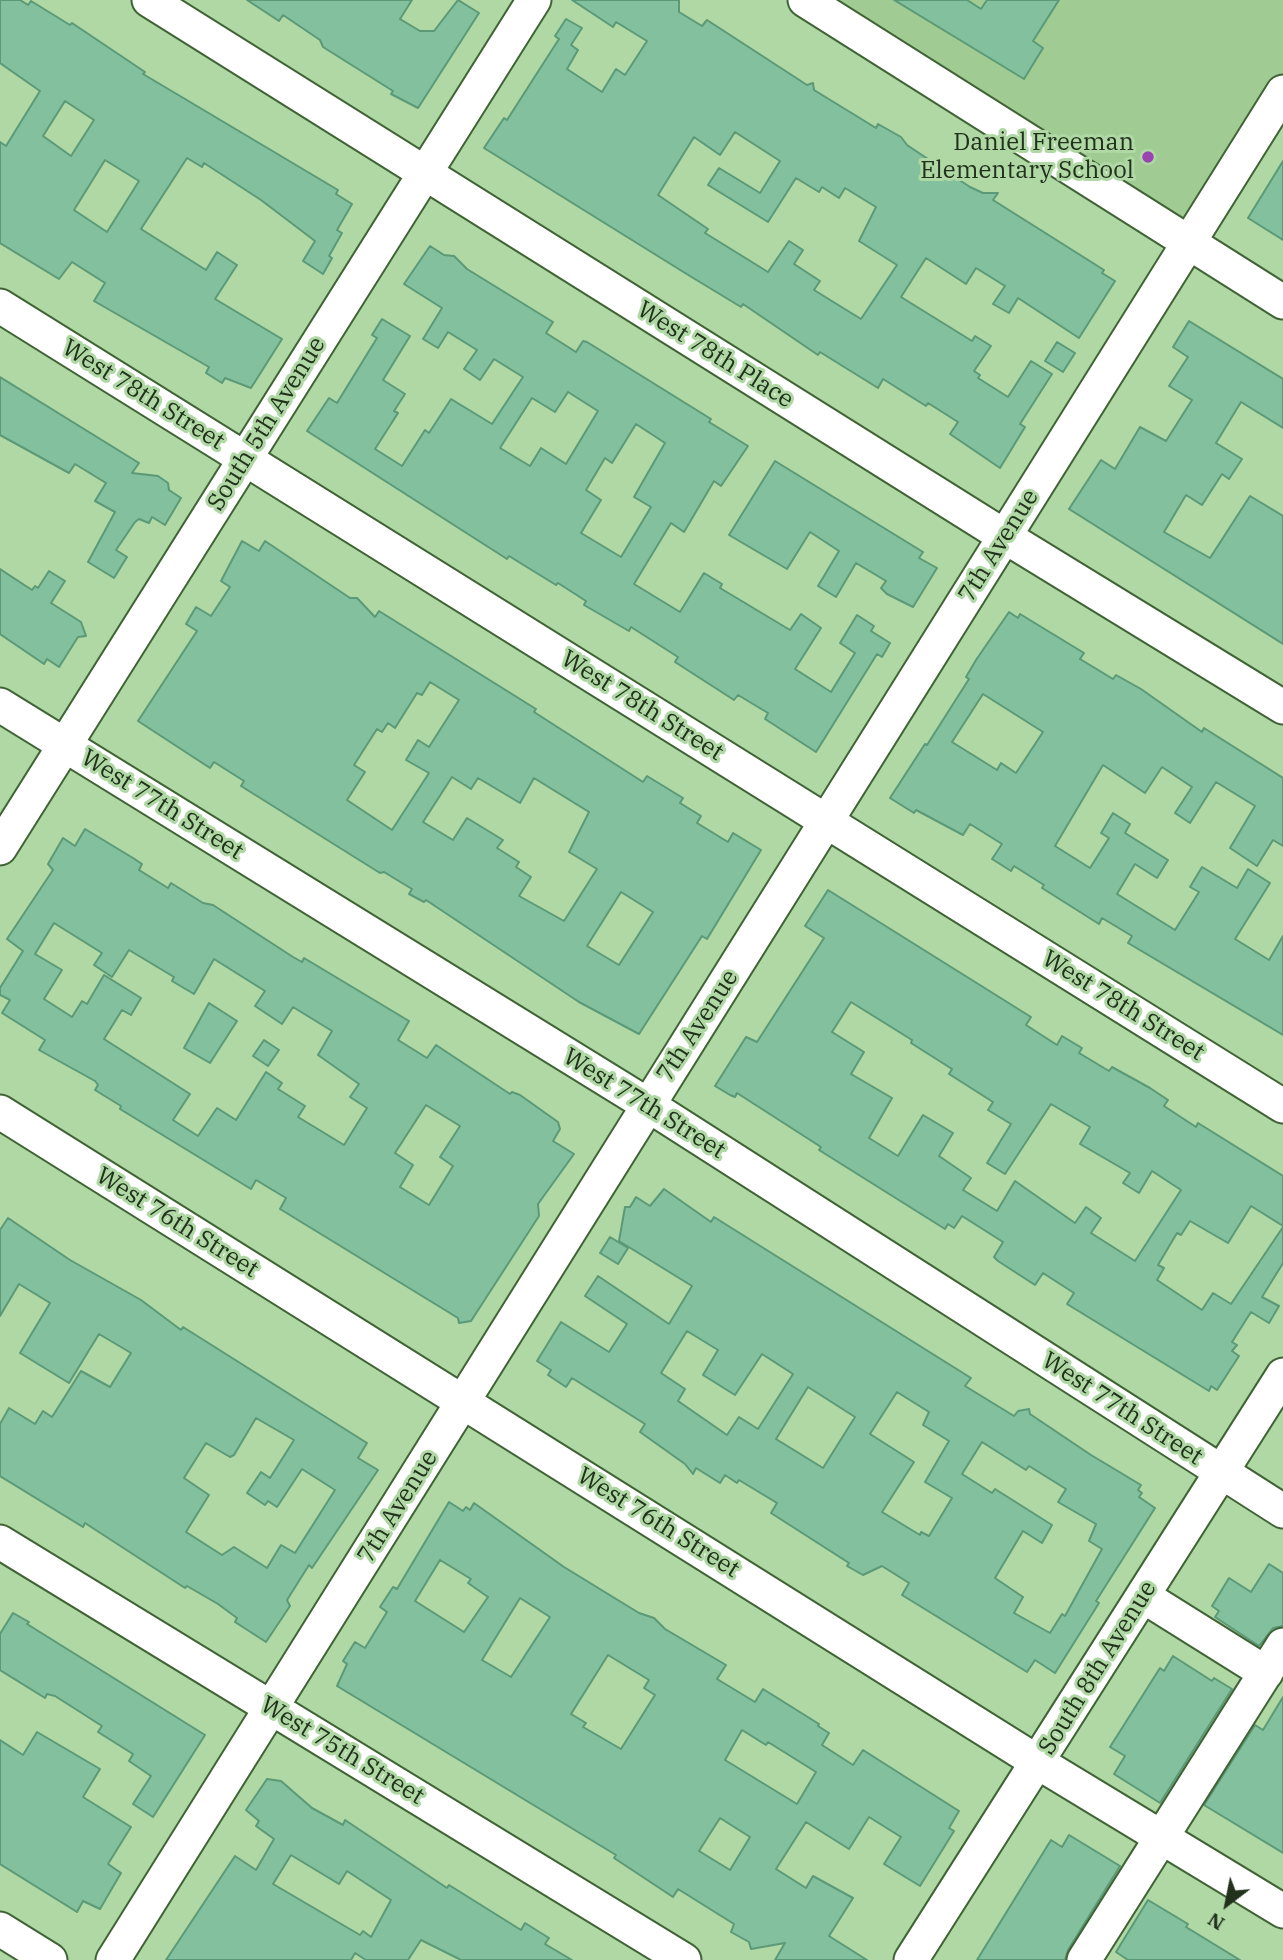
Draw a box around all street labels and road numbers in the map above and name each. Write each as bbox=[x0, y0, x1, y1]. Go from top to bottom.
street label: West 78th Place bbox=[632, 295, 798, 415]
street label: South 5th Avenue bbox=[202, 332, 332, 516]
street label: West 78th Street bbox=[57, 334, 229, 456]
street label: 7th Avenue bbox=[953, 484, 1045, 608]
street label: West 78th Street bbox=[556, 645, 728, 767]
street label: West 77th Street bbox=[76, 744, 248, 866]
street label: West 78th Street bbox=[1037, 945, 1209, 1067]
street label: 7th Avenue bbox=[651, 965, 745, 1087]
street label: West 77th Street bbox=[558, 1043, 730, 1165]
street label: West 76th Street bbox=[91, 1162, 263, 1284]
street label: West 77th Street bbox=[1036, 1346, 1208, 1472]
street label: 7th Avenue bbox=[352, 1445, 444, 1569]
street label: West 76th Street bbox=[572, 1462, 744, 1584]
street label: South 8th Avenue bbox=[1033, 1576, 1163, 1760]
street label: West 75th Street bbox=[255, 1691, 429, 1811]

